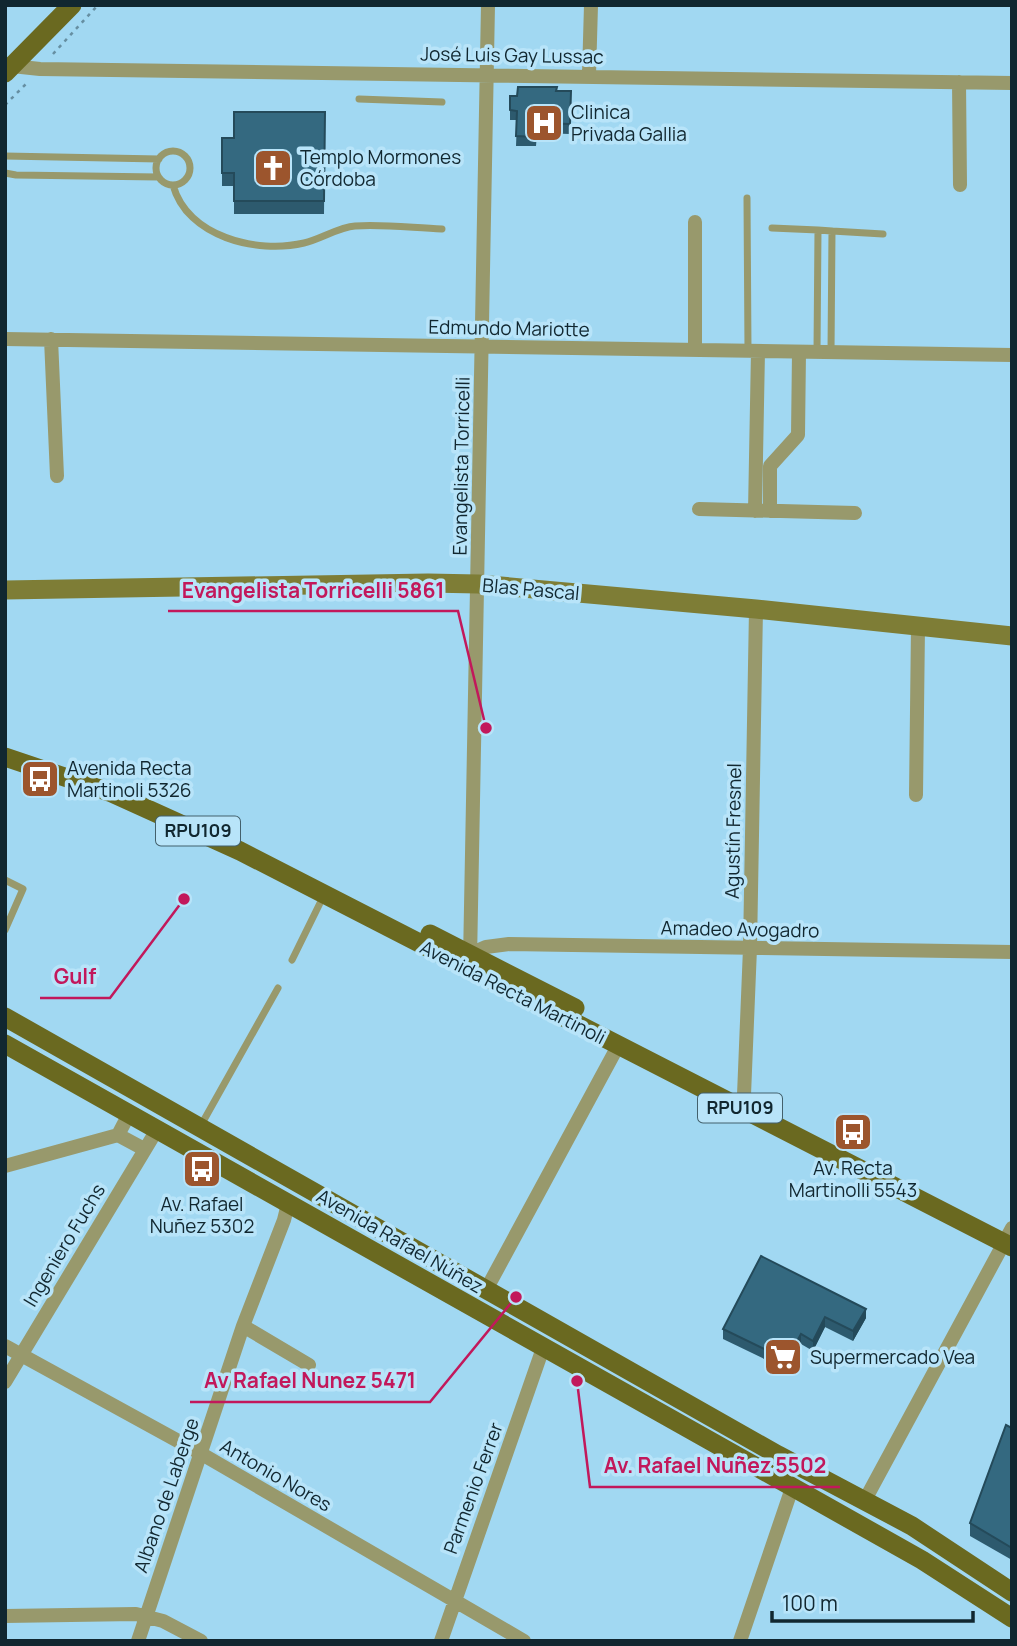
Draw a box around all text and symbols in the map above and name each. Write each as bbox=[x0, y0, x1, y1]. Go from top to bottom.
street label: José Luis Gay Lussac bbox=[420, 40, 604, 70]
place label: Clinica Privada Gallia bbox=[571, 99, 687, 147]
hospital icon: Clinica Privada Gallia bbox=[523, 102, 565, 144]
place label: Templo Mormones Córdoba bbox=[300, 144, 461, 192]
church icon: Templo Mormones Córdoba bbox=[252, 147, 294, 189]
street label: Edmundo Mariotte bbox=[428, 314, 590, 342]
street label: Evangelista Torricelli bbox=[446, 376, 476, 556]
callout: Evangelista Torricelli 5861 bbox=[168, 569, 458, 611]
street label: Blas Pascal bbox=[481, 572, 581, 606]
text: Evangelista Torricelli 5861 bbox=[182, 576, 444, 604]
place label: Avenida Recta Martinoli 5326 bbox=[67, 755, 192, 803]
bus stop icon: Avenida Recta Martinoli 5326 bbox=[19, 758, 61, 800]
street label: Agustín Fresnel bbox=[719, 763, 747, 899]
road number: RPU109 bbox=[156, 816, 240, 846]
street label: Amadeo Avogadro bbox=[660, 915, 820, 943]
street label: Avenida Recta Martinoli bbox=[416, 934, 610, 1050]
callout: Gulf bbox=[40, 956, 110, 998]
text: Gulf bbox=[54, 962, 96, 990]
road number: RPU109 bbox=[698, 1093, 782, 1122]
bus stop icon: Av. Recta Martinolli 5543 bbox=[832, 1111, 874, 1153]
bus stop icon: Av. Rafael Nuñez 5302 bbox=[181, 1148, 223, 1190]
place label: Av. Recta Martinolli 5543 bbox=[789, 1155, 917, 1203]
street label: Ingeniero Fuchs bbox=[17, 1179, 111, 1311]
street label: Avenida Rafael Núñez bbox=[312, 1183, 488, 1299]
place label: Av. Rafael Nuñez 5302 bbox=[150, 1191, 254, 1239]
supermarket icon: Supermercado Vea bbox=[762, 1336, 804, 1378]
place label: Supermercado Vea bbox=[810, 1344, 975, 1370]
callout: Av Rafael Nunez 5471 bbox=[190, 1360, 430, 1402]
text: Av Rafael Nunez 5471 bbox=[204, 1366, 416, 1394]
street label: Albano de Laberge bbox=[127, 1414, 205, 1576]
street label: Parmenio Ferrer bbox=[437, 1419, 509, 1557]
street label: Antonio Nores bbox=[216, 1433, 336, 1517]
callout: Av. Rafael Nuñez 5502 bbox=[590, 1445, 840, 1487]
text: Av. Rafael Nuñez 5502 bbox=[604, 1451, 826, 1479]
scale bar bbox=[772, 1580, 973, 1624]
text: 100 m bbox=[782, 1589, 838, 1617]

